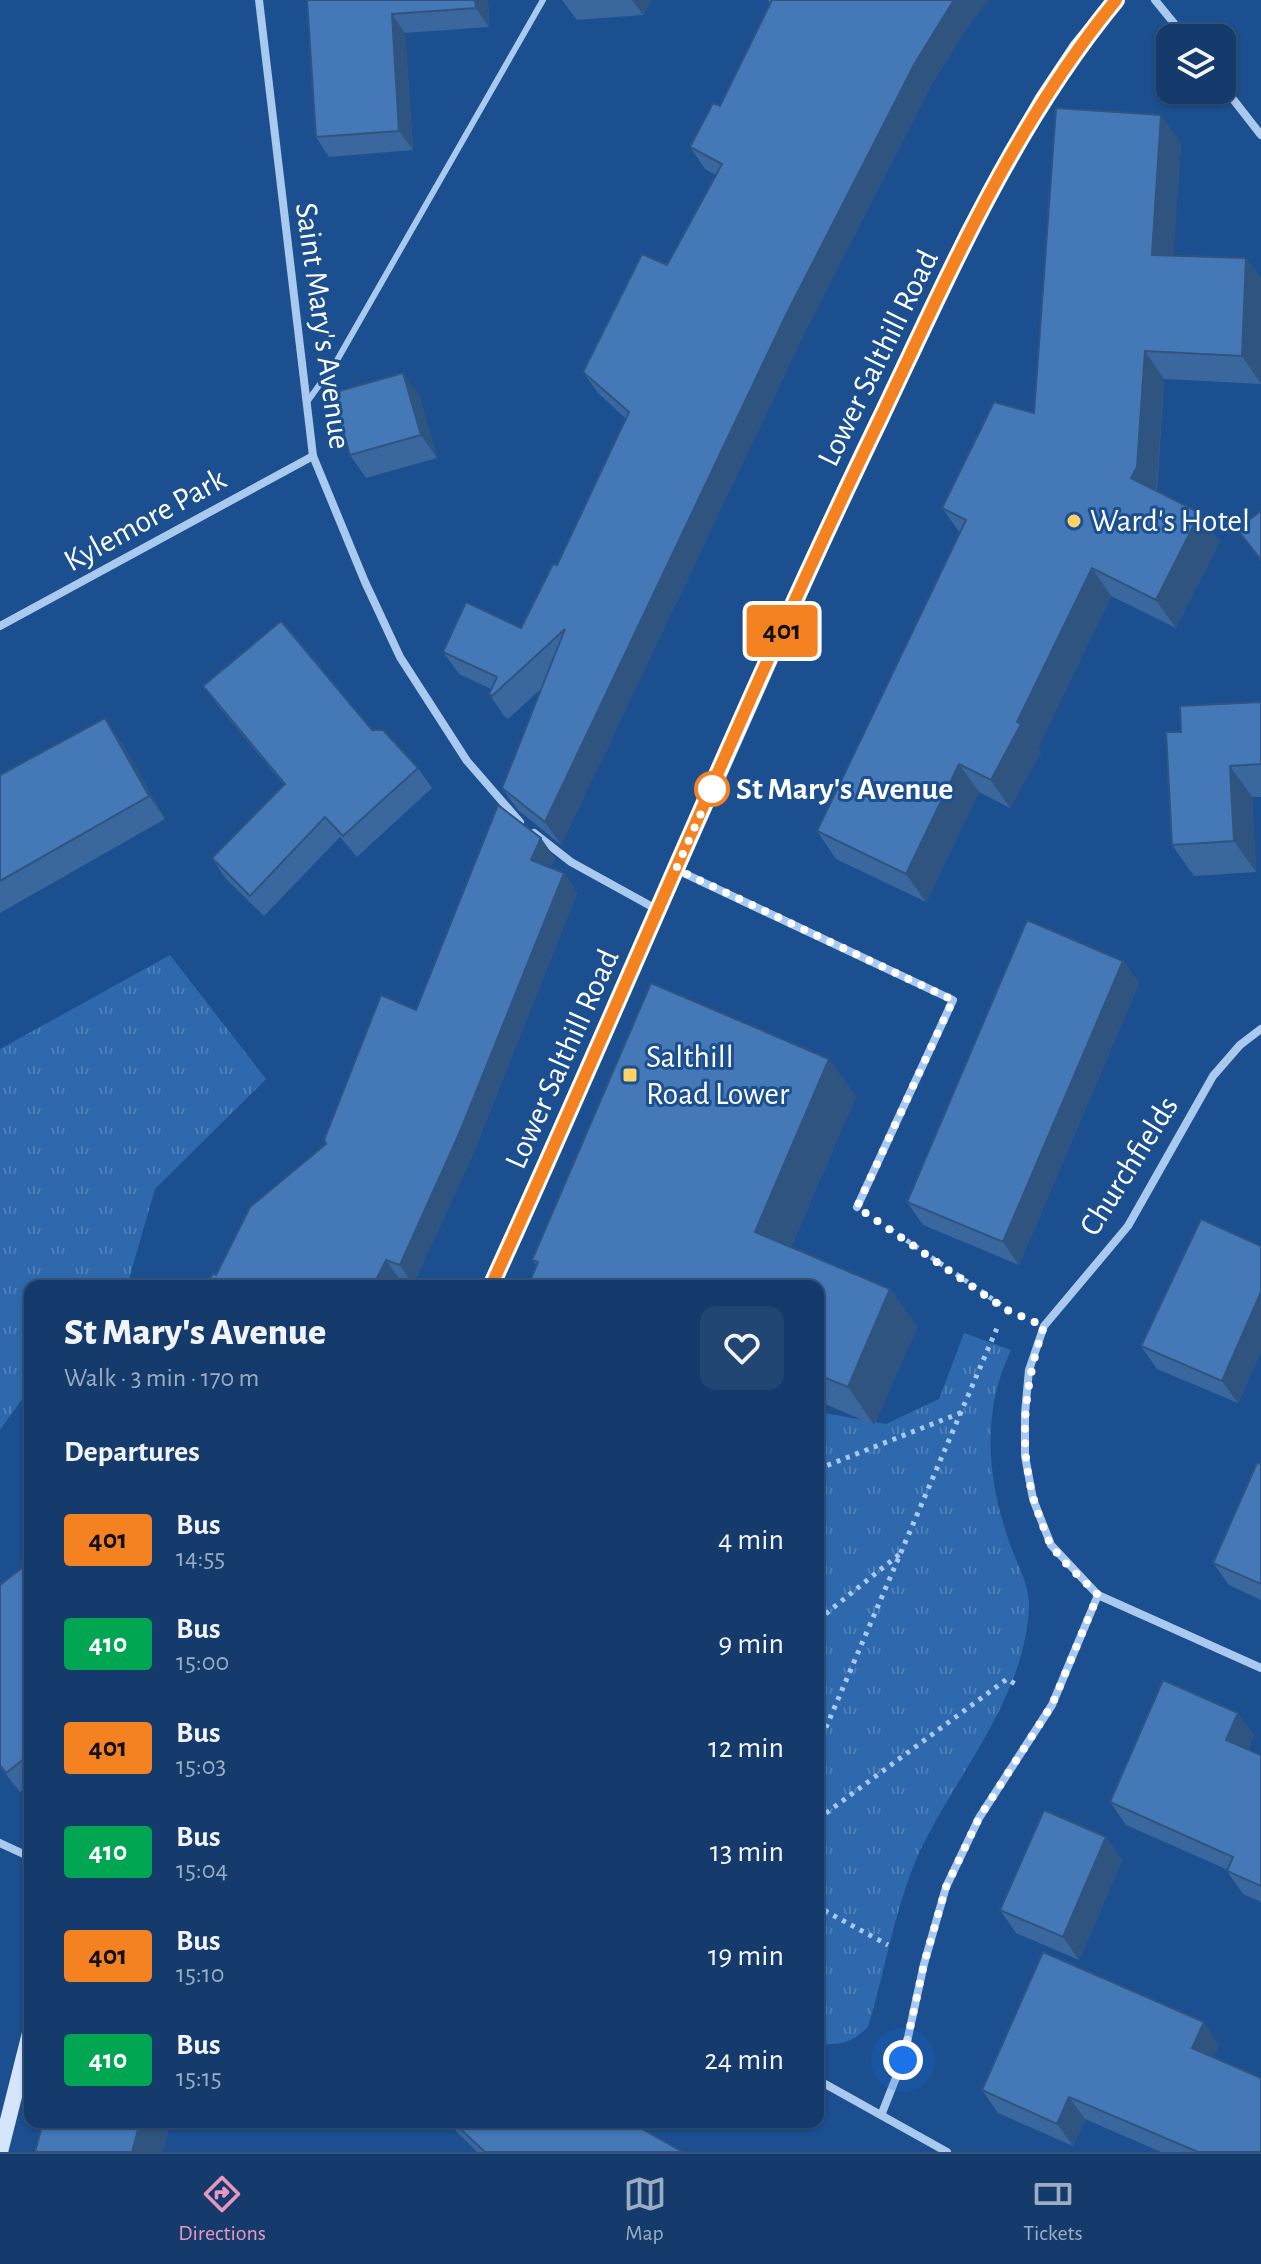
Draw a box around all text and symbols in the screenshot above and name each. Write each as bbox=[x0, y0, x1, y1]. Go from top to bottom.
map controls bbox=[1156, 24, 1236, 104]
button: layers bbox=[1156, 24, 1236, 104]
street label: Saint Mary's Avenue bbox=[290, 201, 356, 451]
street label: Lower Salthill Road bbox=[812, 245, 944, 471]
street label: Kylemore Park bbox=[59, 462, 232, 578]
place label: Ward's Hotel bbox=[1090, 505, 1250, 537]
marker: Ward's Hotel bbox=[1065, 512, 1083, 530]
line badge: 401 bbox=[736, 605, 828, 657]
text: 401 bbox=[763, 617, 801, 645]
marker: St Mary's Avenue bbox=[695, 772, 729, 806]
place label: St Mary's Avenue bbox=[736, 773, 953, 805]
street label: Lower Salthill Road bbox=[499, 945, 625, 1173]
place label: Salthill Road Lower bbox=[646, 1041, 790, 1110]
marker: Salthill Road Lower bbox=[621, 1066, 639, 1084]
street label: Churchfields bbox=[1074, 1091, 1184, 1241]
button: heart bbox=[700, 1306, 784, 1390]
text: St Mary's Avenue bbox=[64, 1314, 326, 1352]
text: Walk · 3 min · 170 m bbox=[64, 1365, 259, 1391]
text: Departures bbox=[64, 1437, 200, 1467]
text: Bus bbox=[176, 1510, 221, 1540]
text: 4 min bbox=[718, 1525, 784, 1555]
text: 401 bbox=[89, 1526, 127, 1554]
text: 14:55 bbox=[176, 1545, 225, 1571]
text: Bus bbox=[176, 1614, 221, 1644]
text: 9 min bbox=[718, 1629, 784, 1659]
text: 410 bbox=[89, 1630, 127, 1658]
text: 15:00 bbox=[176, 1649, 229, 1675]
text: Bus bbox=[176, 1718, 221, 1748]
text: 12 min bbox=[708, 1733, 784, 1763]
text: 401 bbox=[89, 1734, 127, 1762]
text: 15:03 bbox=[176, 1753, 226, 1779]
text: Bus bbox=[176, 1822, 221, 1852]
text: 13 min bbox=[710, 1837, 784, 1867]
text: 410 bbox=[89, 1838, 127, 1866]
text: 15:04 bbox=[176, 1857, 228, 1883]
text: Bus bbox=[176, 1926, 221, 1956]
text: 19 min bbox=[708, 1941, 784, 1971]
text: 401 bbox=[89, 1942, 127, 1970]
text: 15:10 bbox=[176, 1961, 224, 1987]
text: Bus bbox=[176, 2030, 221, 2060]
your location bbox=[883, 2040, 923, 2080]
text: 24 min bbox=[704, 2045, 784, 2075]
text: 410 bbox=[89, 2046, 127, 2074]
text: 15:15 bbox=[176, 2065, 222, 2091]
tab: Directions bbox=[178, 2172, 266, 2246]
tab: Map bbox=[623, 2172, 667, 2246]
tab: Tickets bbox=[1023, 2172, 1083, 2246]

